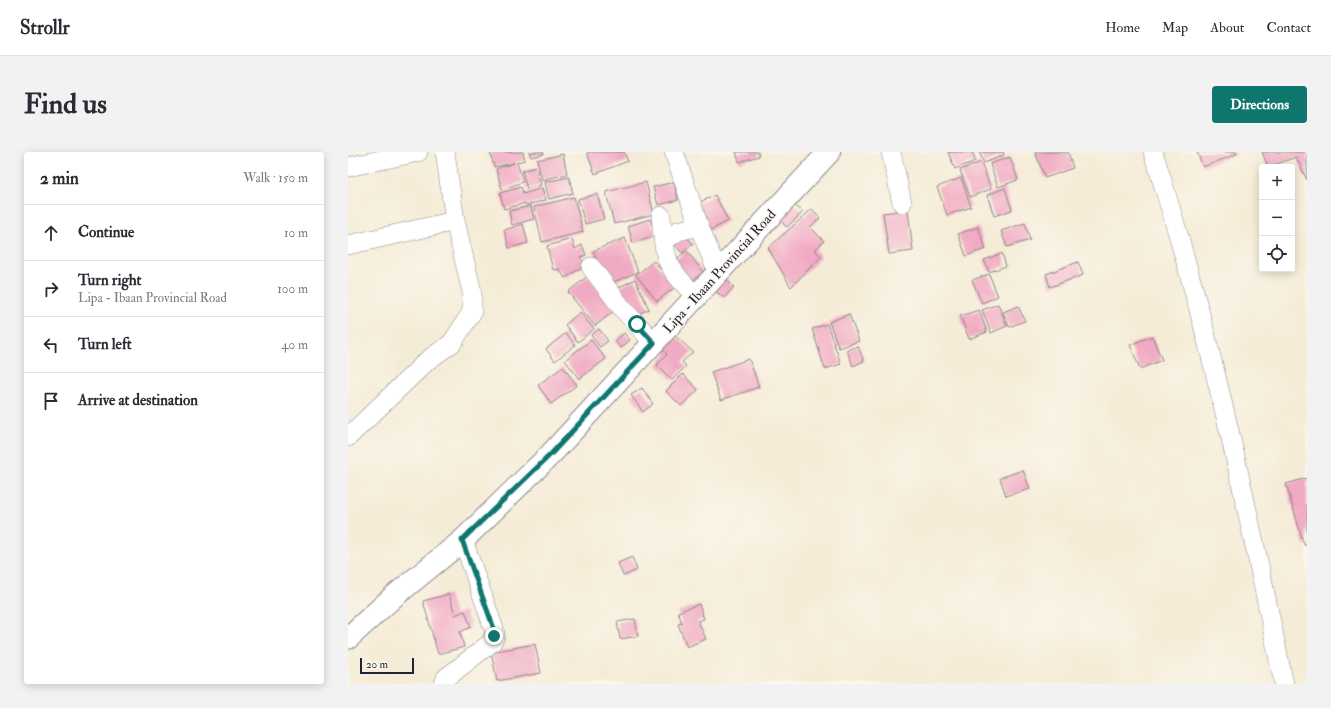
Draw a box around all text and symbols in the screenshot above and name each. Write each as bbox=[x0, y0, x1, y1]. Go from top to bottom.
text: Strollr bbox=[20, 16, 70, 40]
text: Home bbox=[1105, 19, 1140, 36]
text: Map bbox=[1162, 19, 1188, 36]
text: About bbox=[1210, 19, 1244, 36]
text: Contact bbox=[1266, 19, 1311, 36]
button: Directions bbox=[1212, 86, 1307, 123]
text: Find us bbox=[24, 87, 107, 122]
map controls bbox=[1259, 164, 1295, 272]
button: + bbox=[1259, 164, 1295, 200]
text: 2 min bbox=[40, 168, 79, 189]
text: Walk · 150 m bbox=[243, 170, 308, 186]
button: − bbox=[1259, 200, 1295, 236]
street label: Lipa - Ibaan Provincial Road bbox=[659, 206, 780, 337]
icon: ahead bbox=[40, 222, 62, 244]
text: Continue bbox=[78, 223, 134, 242]
text: 10 m bbox=[284, 225, 308, 241]
button: locate bbox=[1259, 236, 1295, 272]
text: Turn right bbox=[78, 271, 141, 290]
icon: right bbox=[40, 278, 62, 300]
text: 100 m bbox=[277, 281, 308, 297]
text: Lipa - Ibaan Provincial Road bbox=[78, 290, 227, 306]
route start bbox=[628, 315, 646, 333]
icon: left bbox=[40, 334, 62, 356]
text: Turn left bbox=[78, 335, 132, 354]
text: 40 m bbox=[282, 337, 308, 353]
icon: arrive bbox=[40, 390, 62, 412]
text: Arrive at destination bbox=[78, 391, 198, 410]
route end bbox=[485, 627, 503, 645]
scale bar bbox=[360, 656, 414, 675]
text: 20 m bbox=[366, 658, 388, 671]

